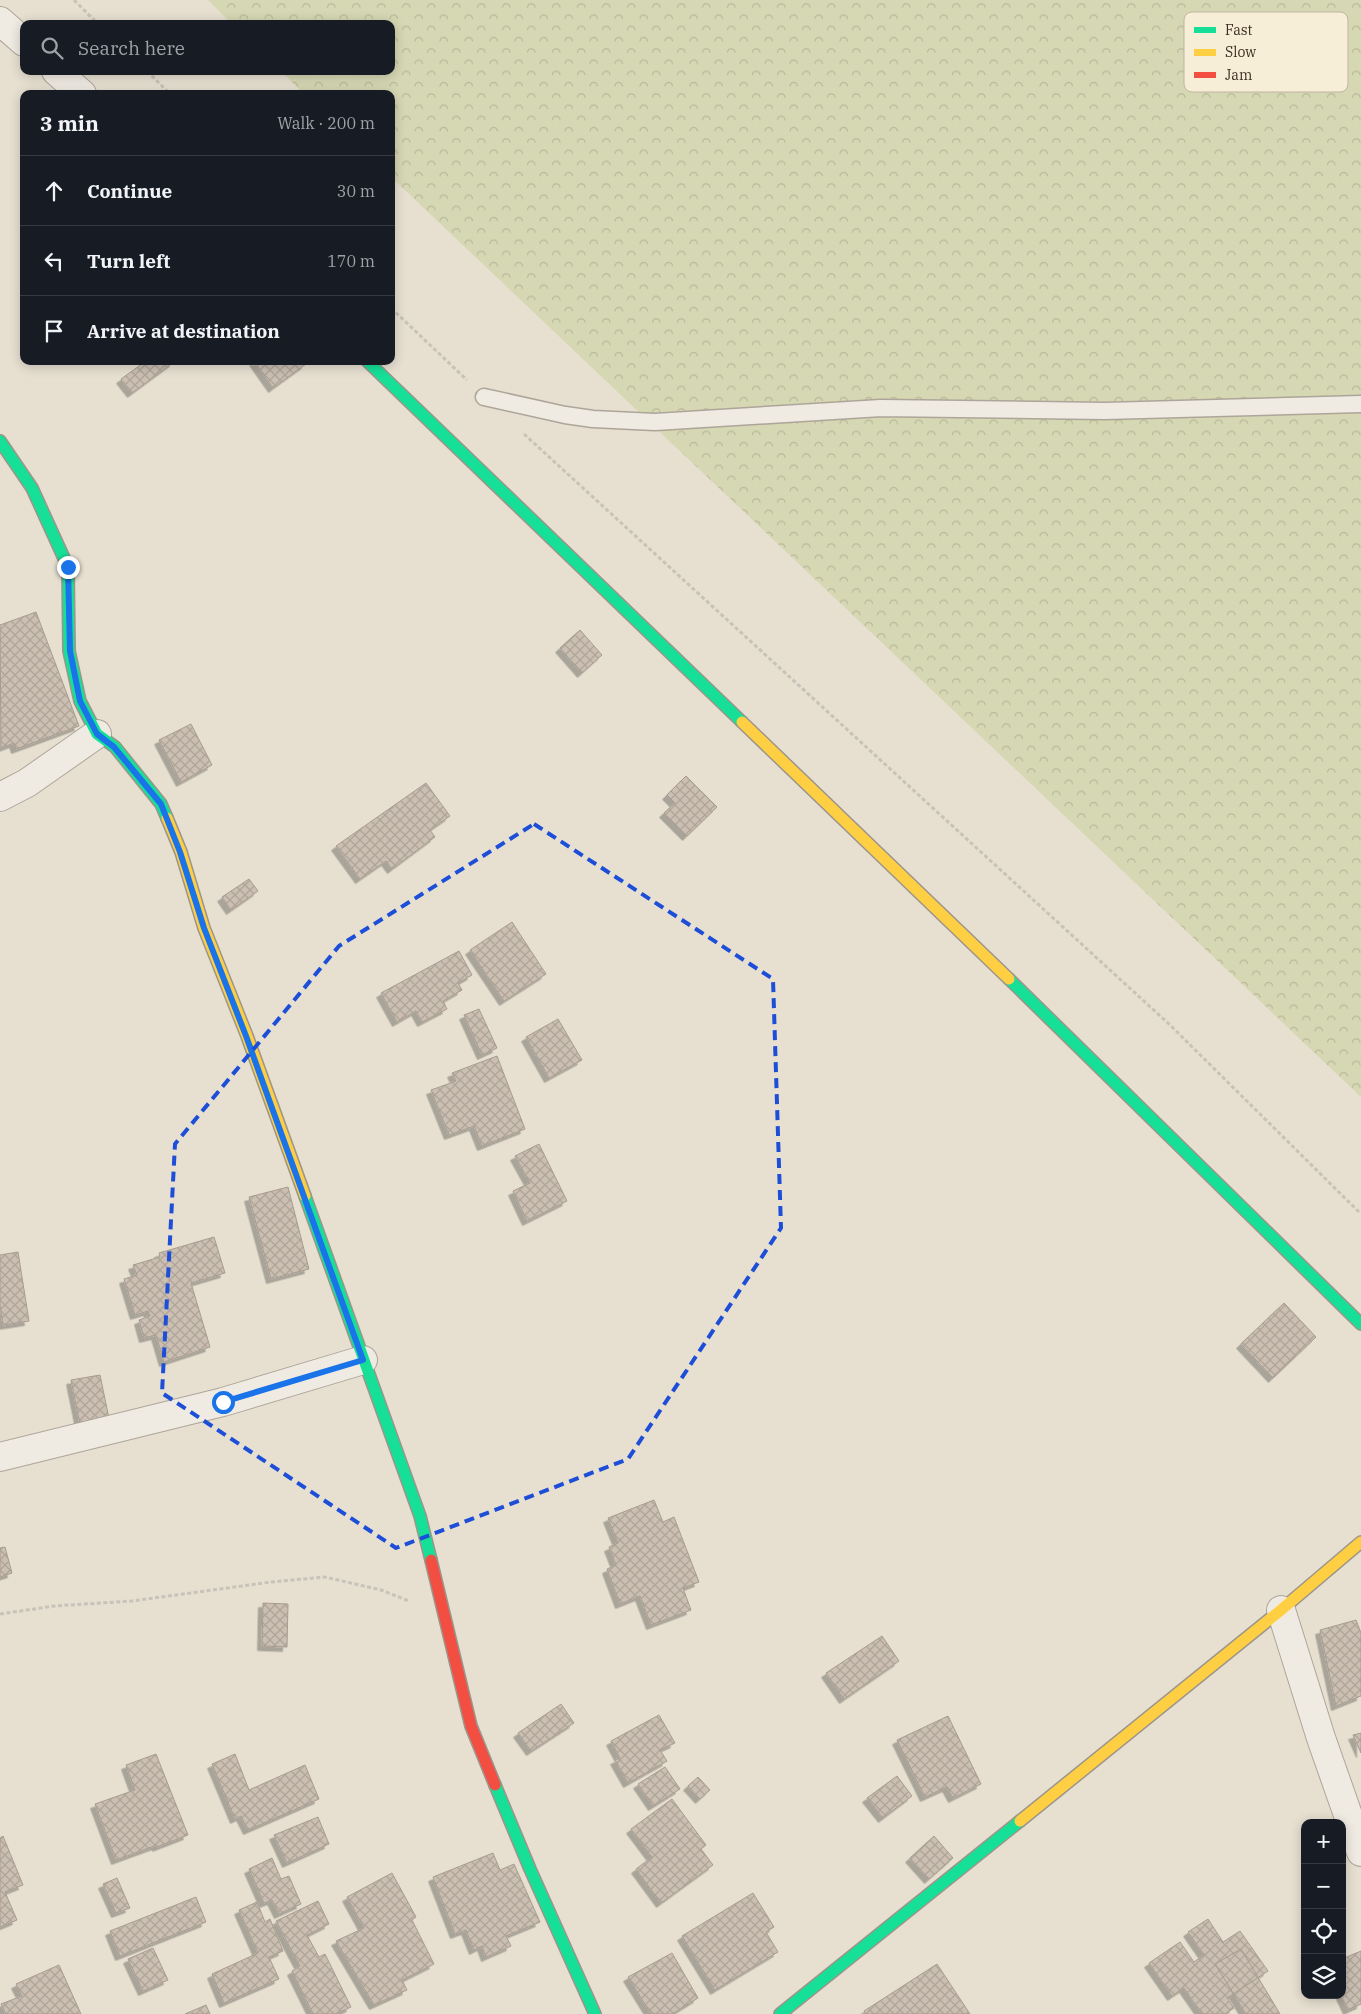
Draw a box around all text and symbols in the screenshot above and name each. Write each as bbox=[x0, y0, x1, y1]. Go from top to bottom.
legend bbox=[1184, 12, 1348, 92]
search box bbox=[20, 20, 395, 75]
text: Fast bbox=[1225, 21, 1253, 39]
icon: search bbox=[38, 34, 66, 62]
text: Search here bbox=[78, 36, 185, 60]
text: Slow bbox=[1225, 43, 1256, 61]
text: Jam bbox=[1225, 66, 1252, 84]
text: 3 min bbox=[40, 109, 99, 137]
text: Walk · 200 m bbox=[277, 113, 375, 133]
icon: ahead bbox=[40, 177, 68, 205]
text: Continue bbox=[87, 179, 172, 203]
text: 30 m bbox=[337, 181, 375, 201]
icon: left bbox=[40, 247, 68, 275]
text: Turn left bbox=[87, 249, 170, 273]
text: 170 m bbox=[327, 251, 375, 271]
icon: arrive bbox=[40, 317, 68, 345]
text: Arrive at destination bbox=[87, 319, 280, 343]
route end bbox=[57, 556, 80, 579]
route start bbox=[212, 1391, 235, 1414]
map controls bbox=[1301, 1819, 1346, 1999]
button: + bbox=[1301, 1819, 1346, 1864]
button: − bbox=[1301, 1864, 1346, 1909]
button: locate bbox=[1301, 1909, 1346, 1954]
button: layers bbox=[1301, 1954, 1346, 1999]

